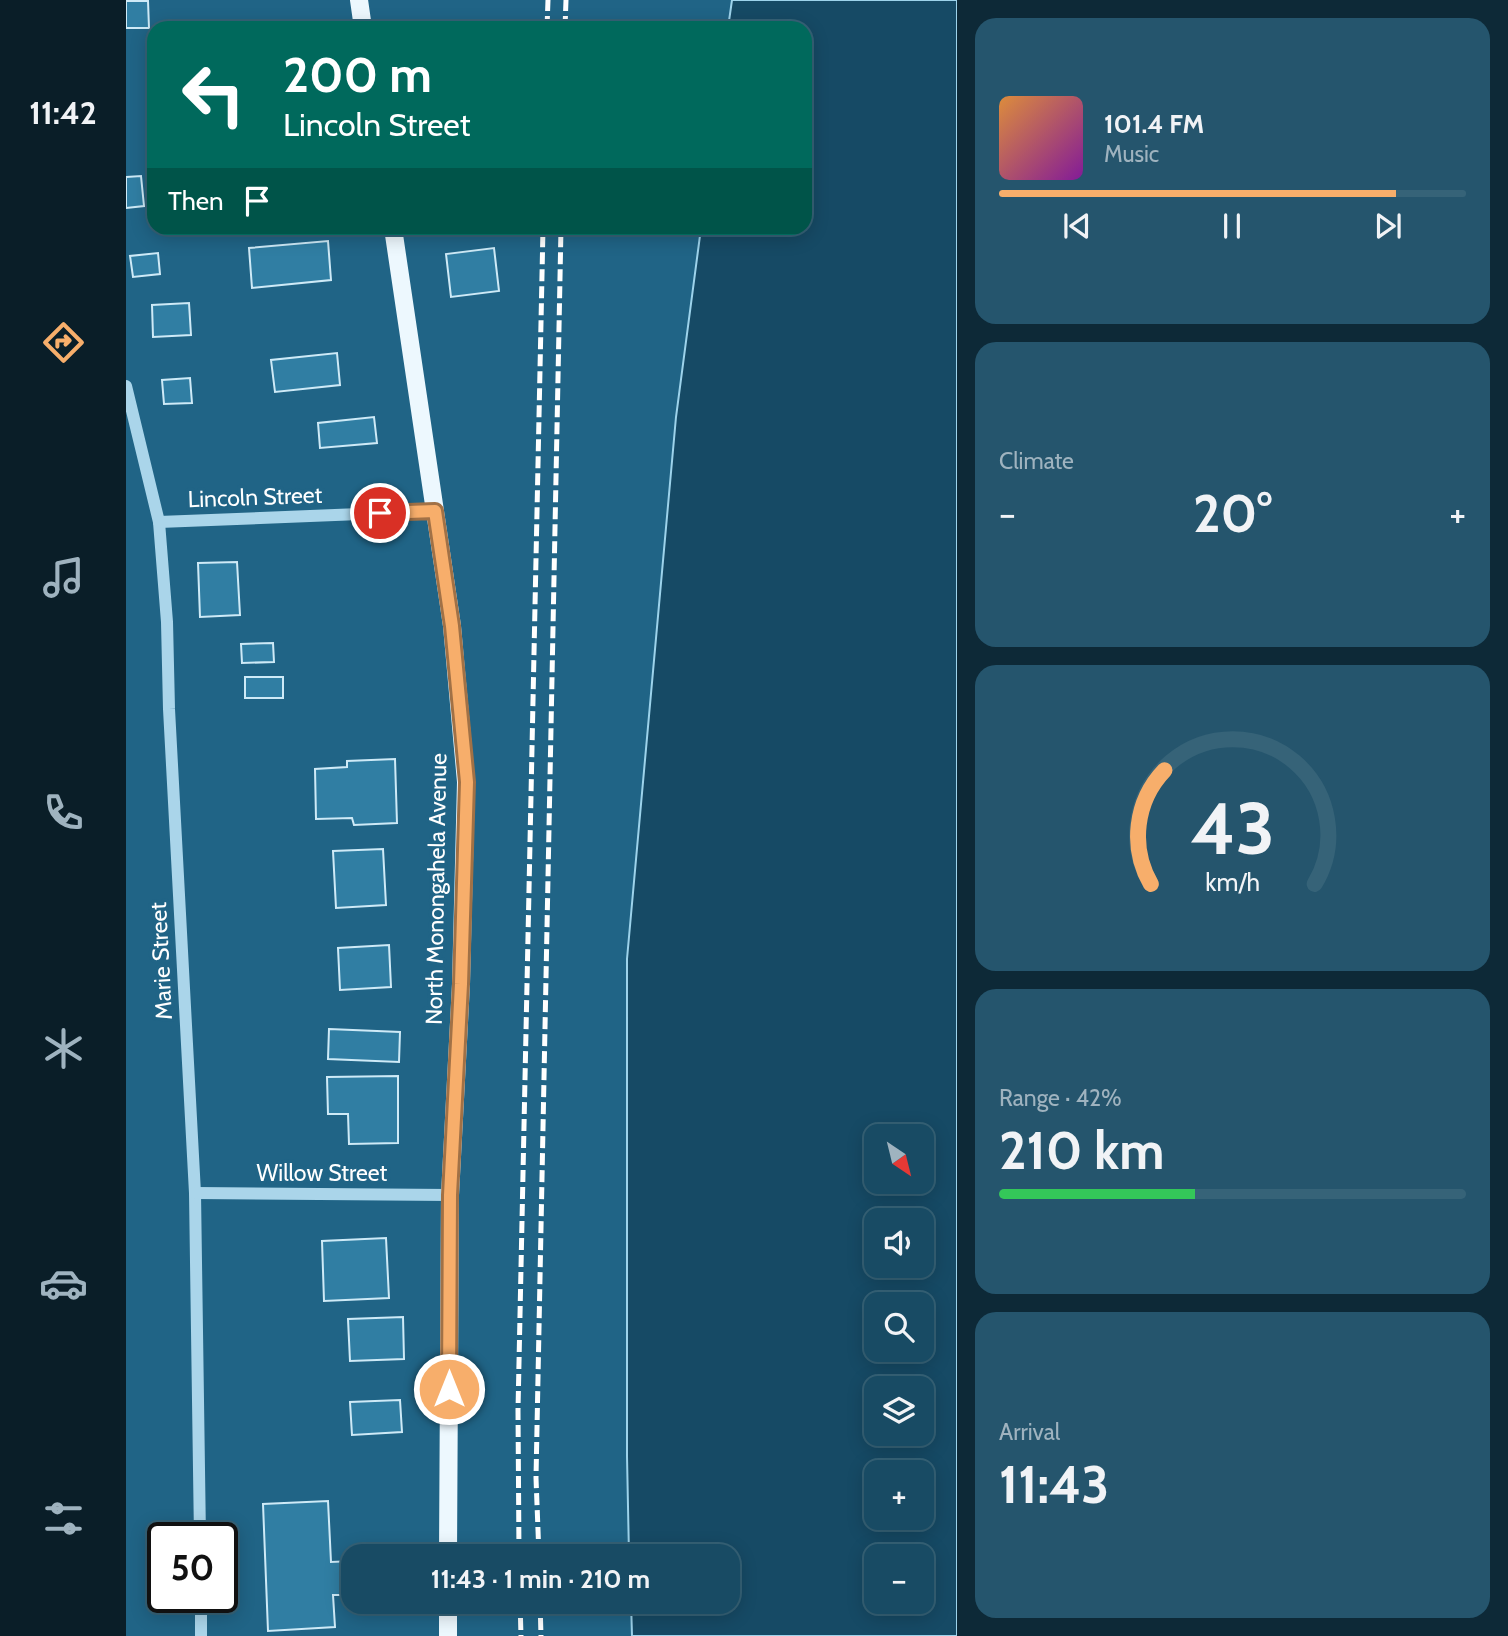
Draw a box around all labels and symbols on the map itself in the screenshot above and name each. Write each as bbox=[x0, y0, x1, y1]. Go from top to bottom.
street label: Lincoln Street bbox=[187, 481, 323, 513]
pin bbox=[350, 483, 410, 543]
street label: North Monongahela Avenue bbox=[420, 753, 452, 1025]
street label: Marie Street bbox=[144, 901, 178, 1021]
north arrow bbox=[864, 1124, 934, 1194]
street label: Willow Street bbox=[257, 1159, 388, 1187]
position arrow bbox=[412, 1352, 486, 1426]
speed limit sign: 50 bbox=[147, 1522, 238, 1613]

